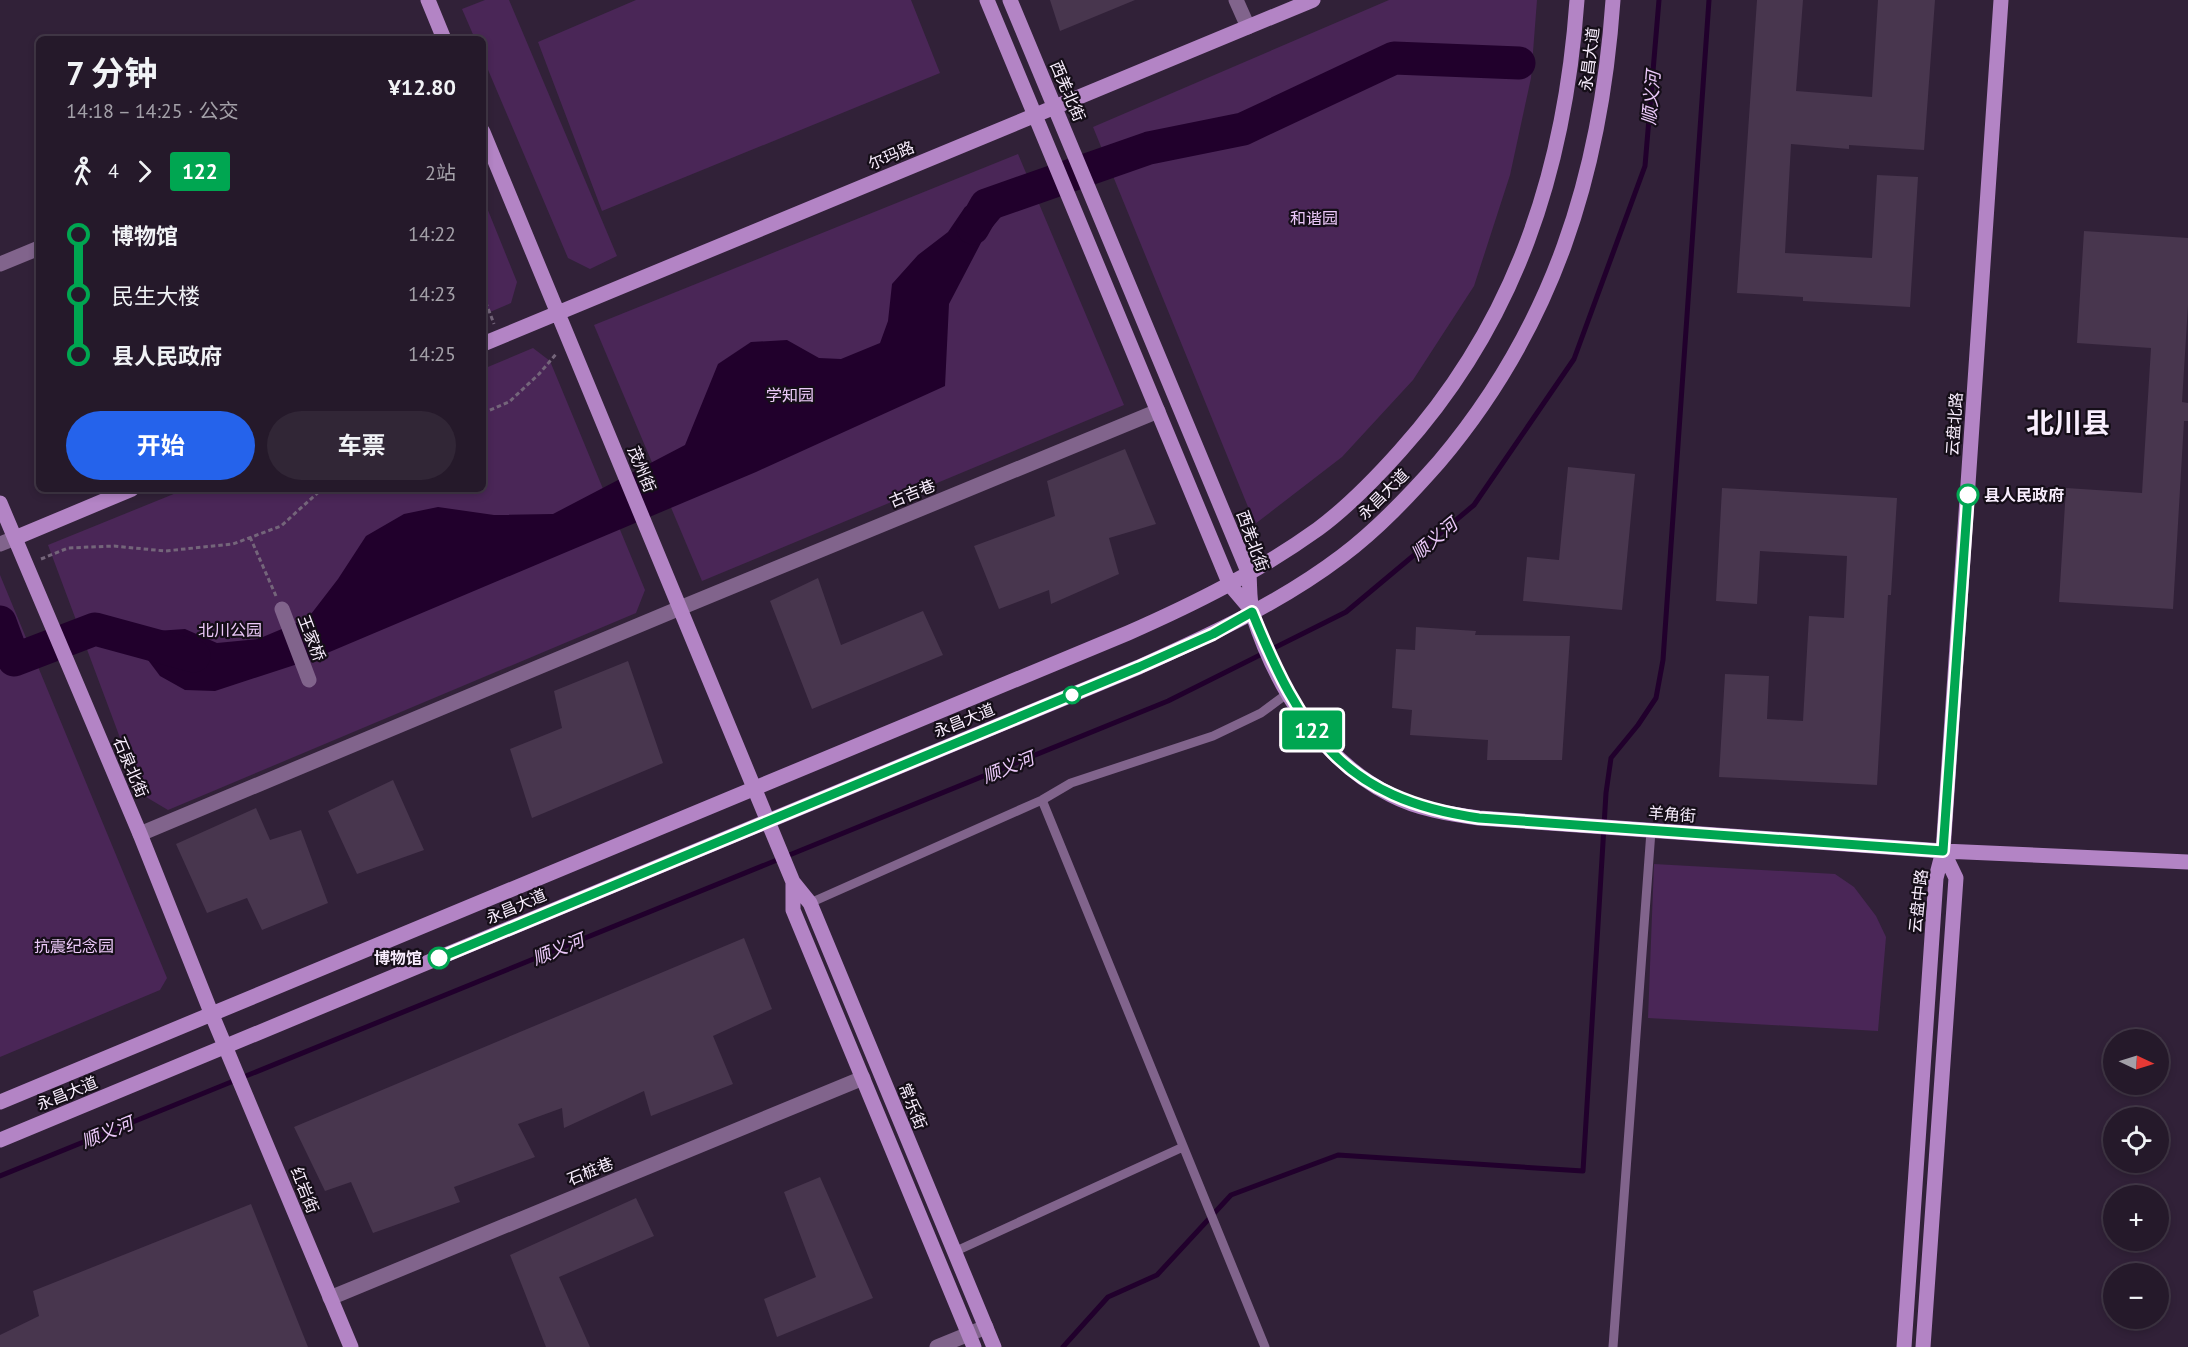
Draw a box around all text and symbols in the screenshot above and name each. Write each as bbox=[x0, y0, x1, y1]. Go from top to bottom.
street label: 永昌大道 bbox=[1575, 26, 1603, 92]
text: 7 分钟 bbox=[66, 51, 157, 94]
street label: 西羌北街 bbox=[1046, 58, 1090, 124]
water label: 顺义河 bbox=[1637, 67, 1665, 126]
text: ¥12.80 bbox=[388, 73, 456, 101]
text: 14:18 – 14:25 · 公交 bbox=[66, 98, 239, 124]
street label: 尔玛路 bbox=[865, 136, 917, 174]
icon: walk bbox=[66, 155, 99, 188]
icon: forward bbox=[128, 155, 161, 188]
text: 4 bbox=[108, 158, 119, 184]
text: 122 bbox=[182, 158, 218, 185]
text: 2站 bbox=[425, 160, 456, 186]
park label: 和谐园 bbox=[1290, 208, 1338, 228]
text: 14:22 bbox=[408, 221, 456, 247]
text: 博物馆 bbox=[112, 222, 178, 250]
text: 14:23 bbox=[408, 281, 456, 307]
text: 民生大楼 bbox=[112, 282, 200, 310]
text: 14:25 bbox=[408, 341, 456, 367]
text: 县人民政府 bbox=[112, 342, 222, 370]
park label: 学知园 bbox=[766, 385, 814, 405]
street label: 云盘北路 bbox=[1942, 391, 1966, 457]
district label: 北川县 bbox=[2026, 404, 2110, 441]
button: 开始 bbox=[66, 411, 255, 480]
button: 车票 bbox=[267, 411, 456, 480]
street label: 茂州街 bbox=[624, 443, 660, 495]
street label: 永昌大道 bbox=[1353, 464, 1413, 524]
street label: 古吉巷 bbox=[886, 475, 938, 511]
marker: 县人民政府 bbox=[1957, 484, 1979, 506]
place label: 县人民政府 bbox=[1984, 485, 2064, 505]
street label: 西羌北街 bbox=[1233, 508, 1273, 574]
water label: 顺义河 bbox=[1406, 511, 1464, 565]
street label: 王家桥 bbox=[294, 612, 330, 664]
park label: 北川公园 bbox=[198, 620, 262, 640]
unlabelled marker bbox=[1063, 686, 1081, 704]
street label: 永昌大道 bbox=[931, 699, 997, 741]
line badge: 122 bbox=[1278, 710, 1346, 750]
text: 122 bbox=[1294, 717, 1330, 744]
street label: 石泉北街 bbox=[109, 734, 153, 800]
water label: 顺义河 bbox=[979, 745, 1040, 788]
street label: 羊角街 bbox=[1647, 802, 1697, 826]
street label: 云盘中路 bbox=[1905, 868, 1931, 934]
street label: 永昌大道 bbox=[483, 884, 549, 928]
water label: 顺义河 bbox=[529, 927, 590, 970]
park label: 抗震纪念园 bbox=[34, 936, 114, 956]
marker: 博物馆 bbox=[428, 947, 450, 969]
place label: 博物馆 bbox=[374, 948, 422, 968]
north arrow bbox=[2103, 1029, 2169, 1095]
map controls bbox=[2103, 1029, 2169, 1329]
street label: 永昌大道 bbox=[34, 1072, 100, 1114]
street label: 常乐街 bbox=[895, 1080, 931, 1132]
button: locate bbox=[2103, 1107, 2169, 1173]
water label: 顺义河 bbox=[78, 1110, 139, 1153]
street label: 石桩巷 bbox=[564, 1153, 616, 1189]
street label: 红岩街 bbox=[287, 1164, 323, 1216]
button: + bbox=[2103, 1185, 2169, 1251]
button: − bbox=[2103, 1263, 2169, 1329]

